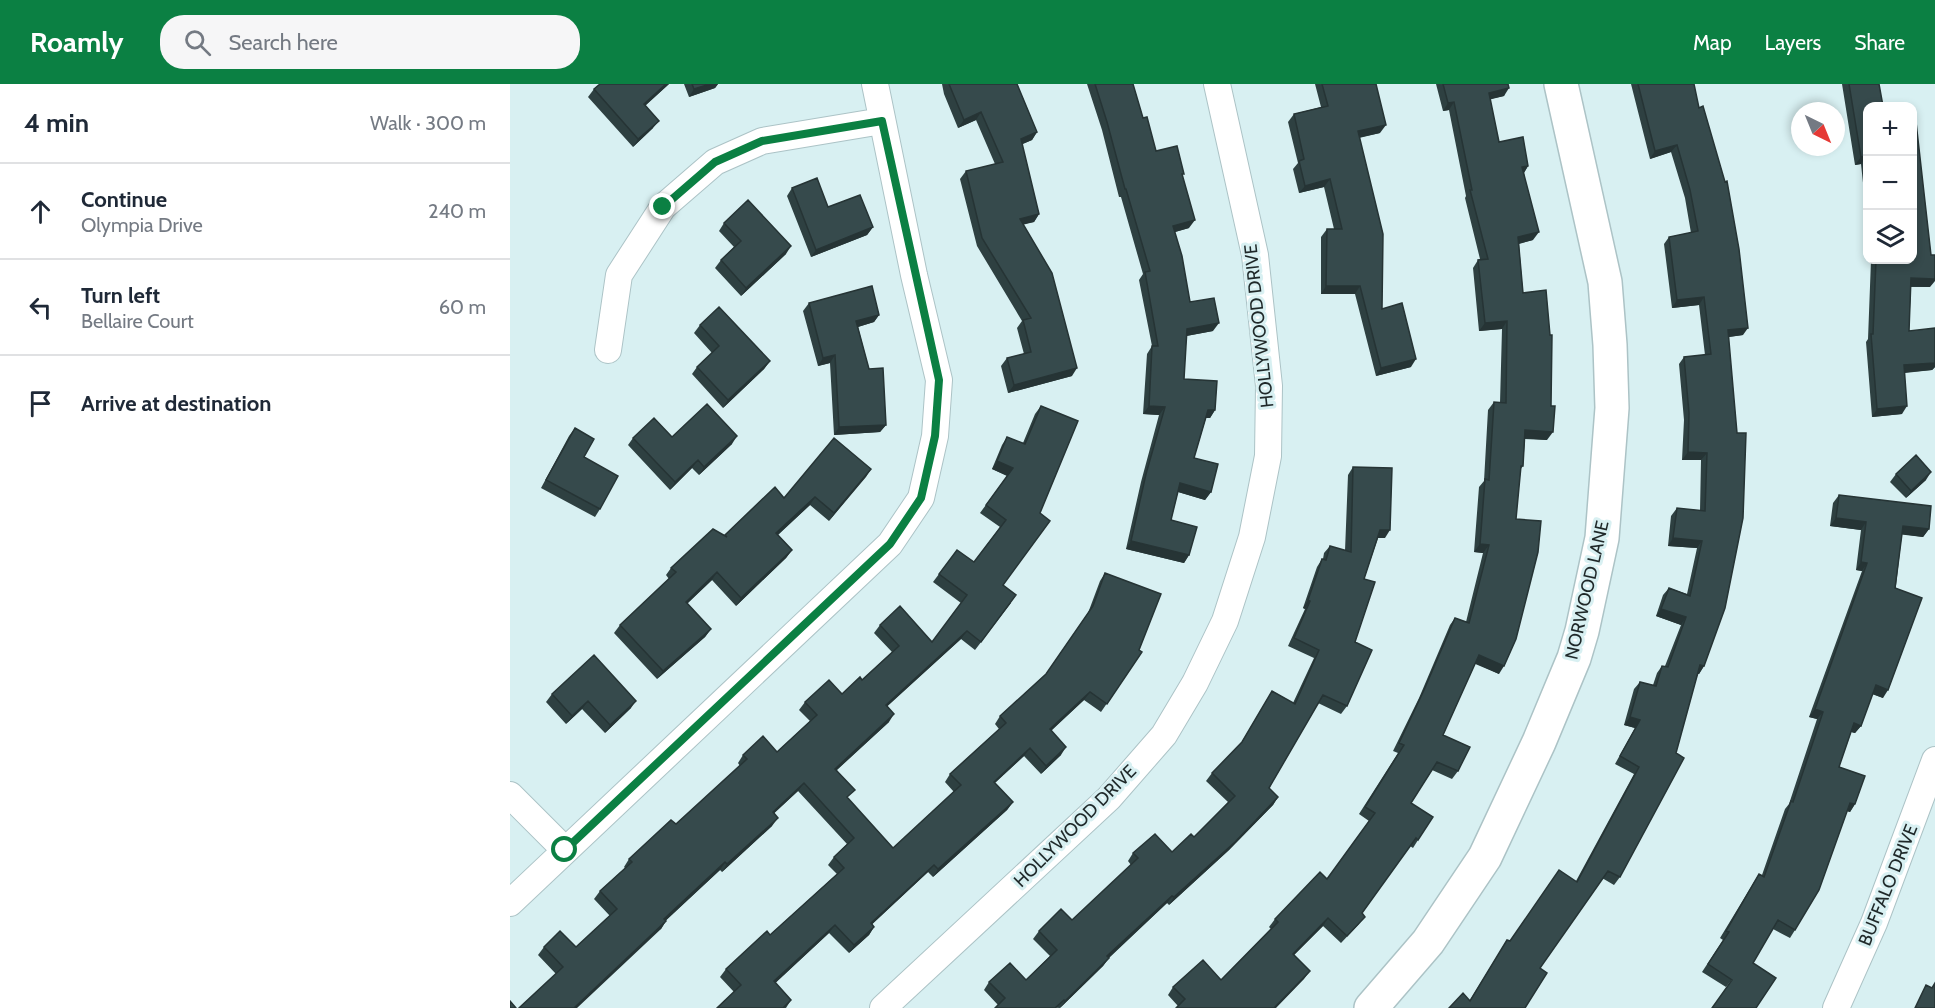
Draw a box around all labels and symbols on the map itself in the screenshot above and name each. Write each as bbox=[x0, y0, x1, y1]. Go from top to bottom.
north arrow bbox=[1791, 102, 1845, 156]
route end bbox=[649, 193, 675, 219]
street label: HOLLYWOOD DRIVE bbox=[1239, 243, 1279, 409]
street label: NORWOOD LANE bbox=[1560, 518, 1614, 662]
street label: HOLLYWOOD DRIVE bbox=[1009, 760, 1141, 892]
street label: BUFFALO DRIVE bbox=[1854, 821, 1922, 949]
route start bbox=[551, 836, 577, 862]

